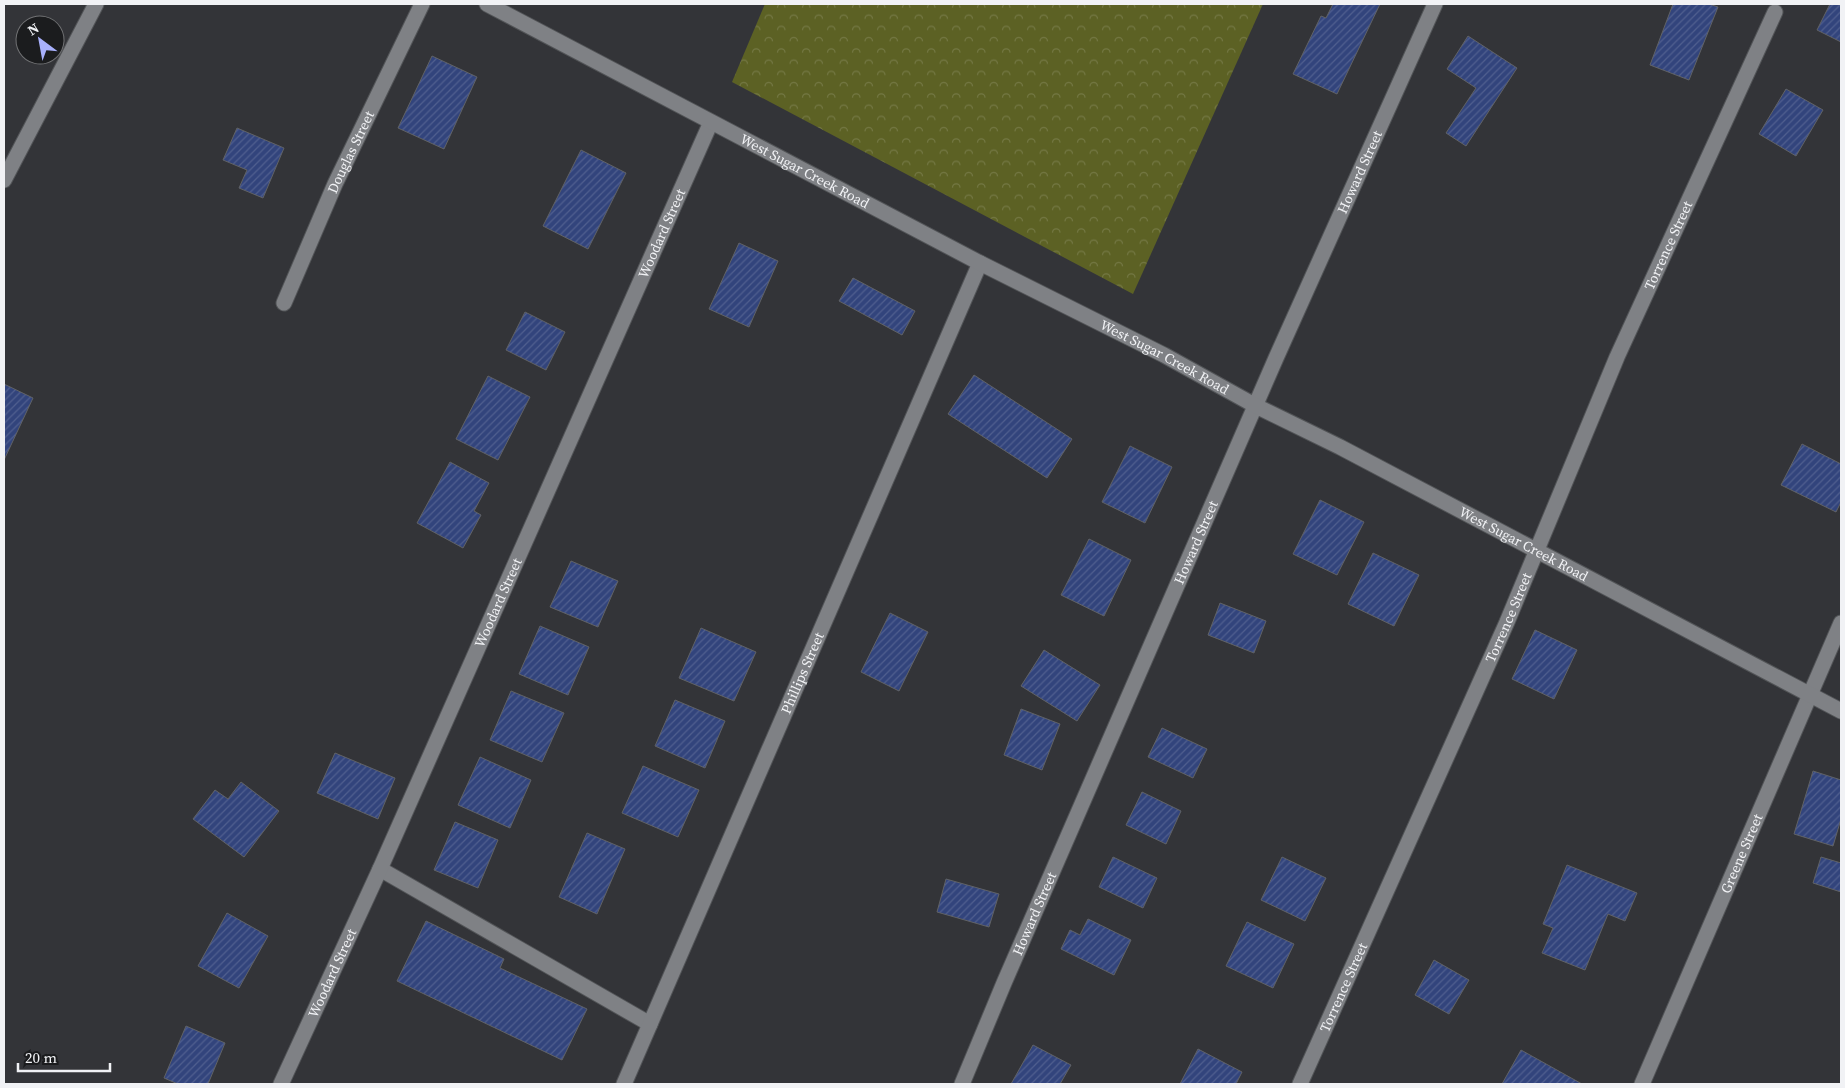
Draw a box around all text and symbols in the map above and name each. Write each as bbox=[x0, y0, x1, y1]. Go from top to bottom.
north arrow bbox=[15, 15, 65, 65]
text: N bbox=[23, 18, 43, 40]
street label: Douglas Street bbox=[322, 107, 379, 196]
street label: Howard Street bbox=[1332, 127, 1387, 217]
street label: West Sugar Creek Road bbox=[737, 129, 873, 213]
street label: Woodard Street bbox=[633, 185, 690, 281]
street label: Torrence Street bbox=[1639, 197, 1697, 293]
street label: West Sugar Creek Road bbox=[1097, 315, 1233, 399]
street label: Howard Street bbox=[1169, 497, 1223, 587]
street label: West Sugar Creek Road bbox=[1456, 502, 1592, 586]
street label: Woodard Street bbox=[469, 554, 527, 651]
street label: Torrence Street bbox=[1480, 569, 1537, 666]
street label: Phillips Street bbox=[776, 629, 829, 717]
street label: Greene Street bbox=[1715, 810, 1768, 896]
street label: Howard Street bbox=[1007, 868, 1061, 959]
street label: Woodard Street bbox=[303, 925, 361, 1021]
street label: Torrence Street bbox=[1315, 939, 1372, 1035]
scale bar bbox=[18, 1040, 110, 1072]
text: 20 m bbox=[25, 1047, 57, 1068]

